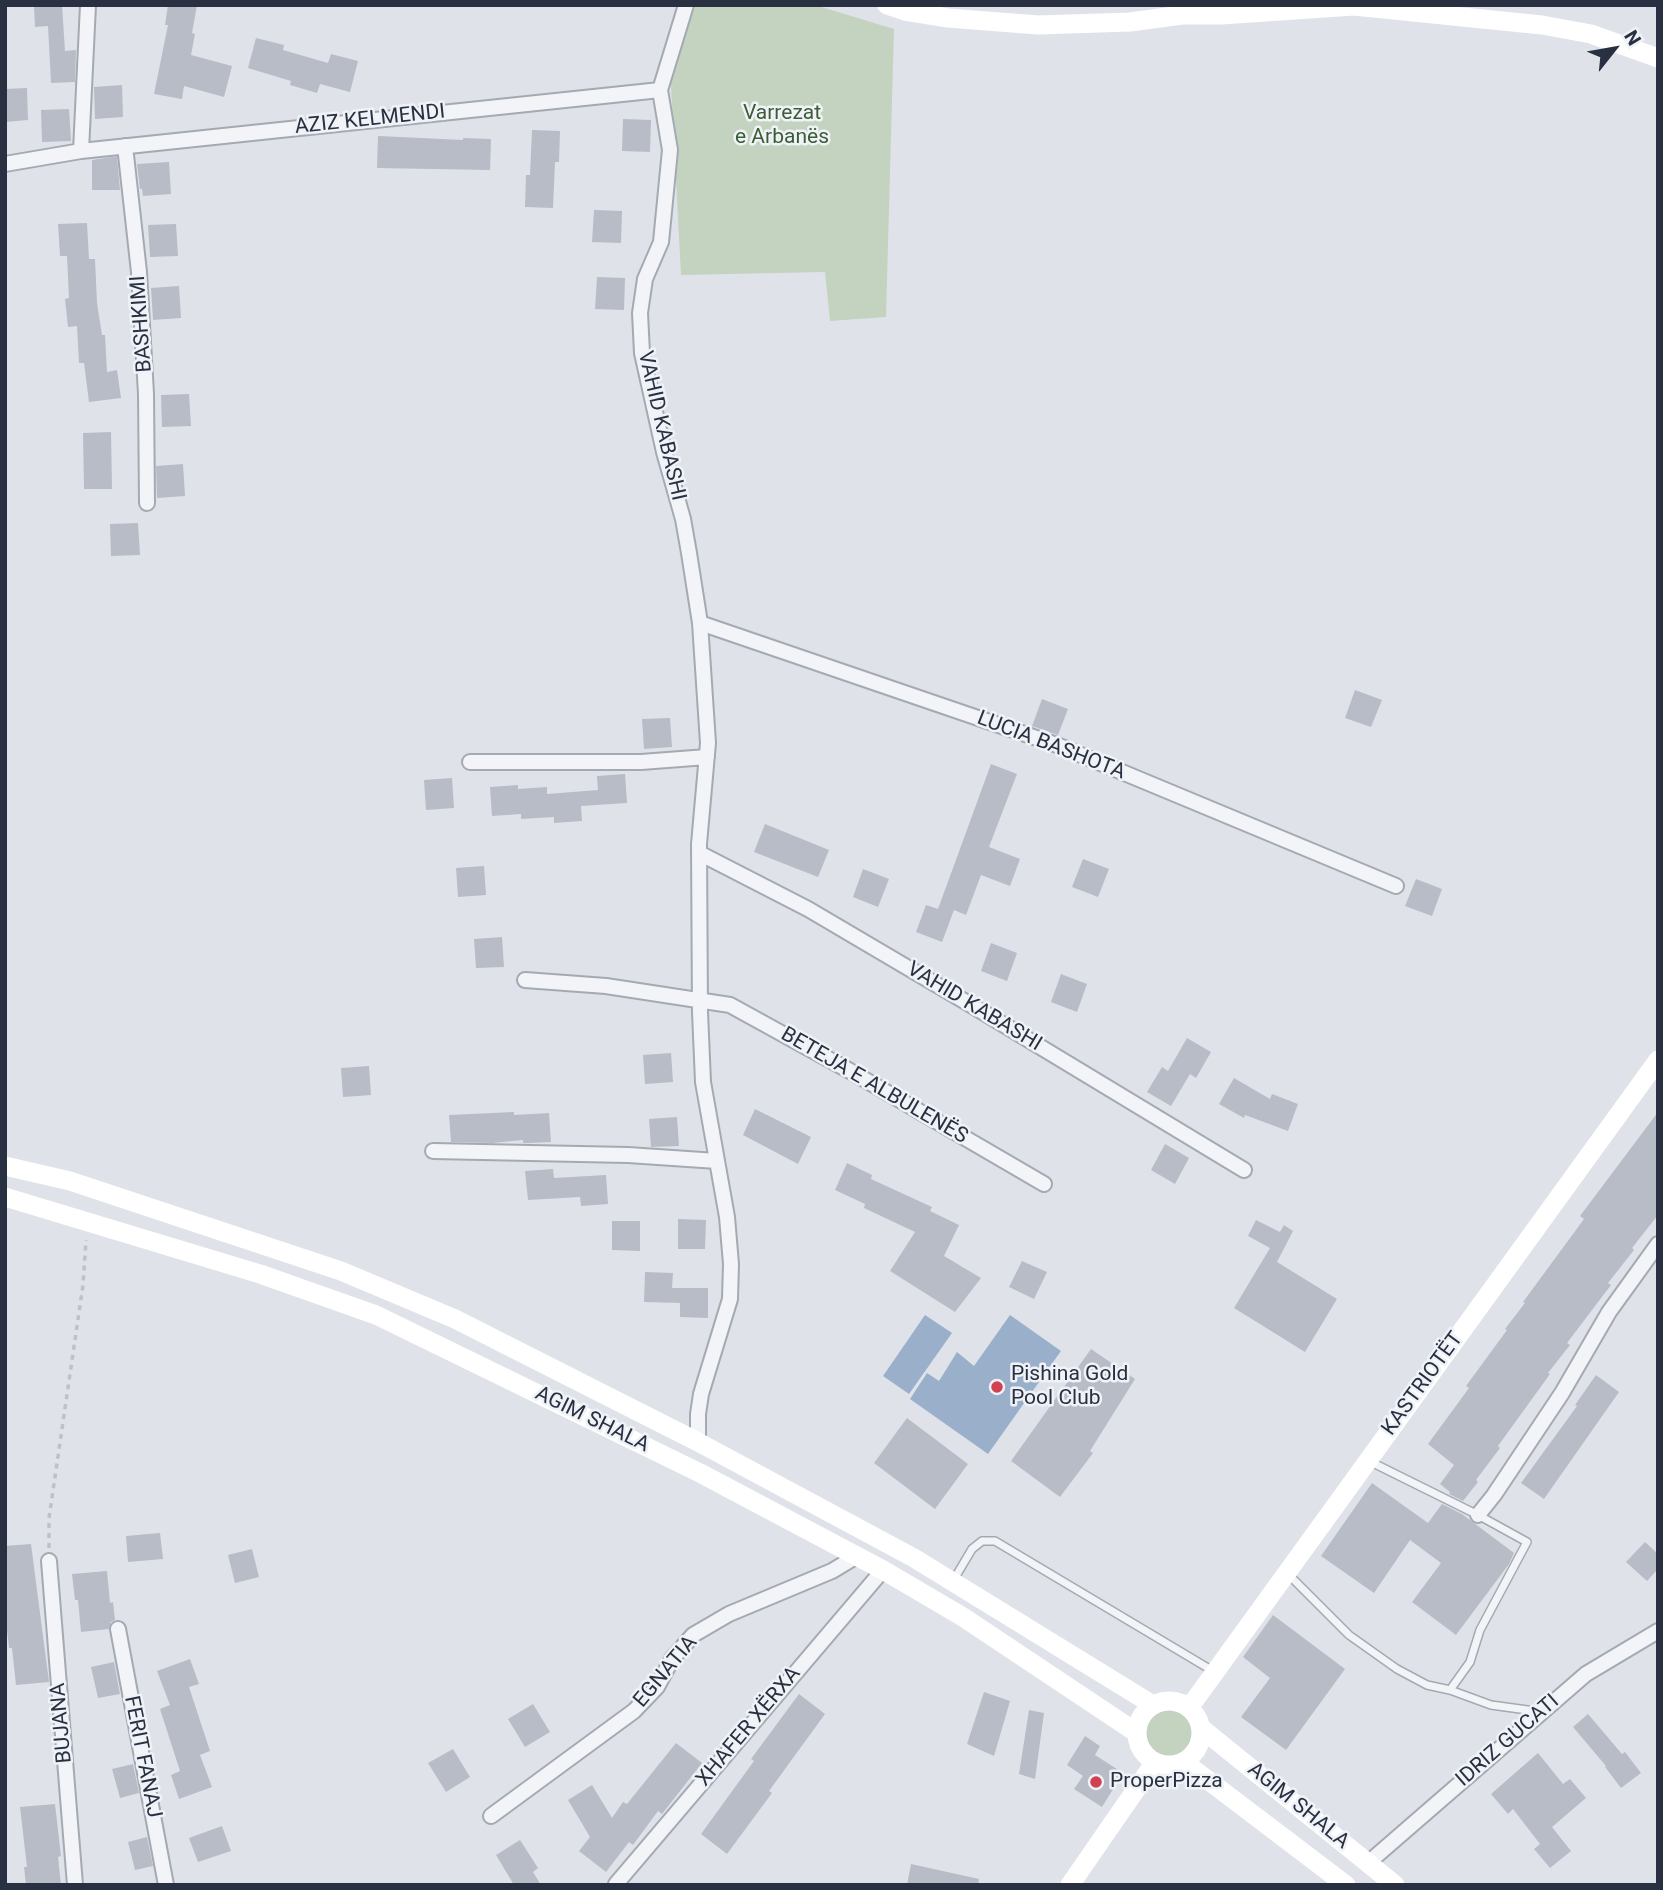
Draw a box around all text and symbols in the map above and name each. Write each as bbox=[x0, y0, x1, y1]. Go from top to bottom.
north arrow bbox=[1579, 14, 1649, 84]
text: N bbox=[1619, 26, 1646, 50]
street label: AZIZ KELMENDI bbox=[294, 100, 446, 140]
park label: Varrezat e Arbanës bbox=[735, 101, 829, 151]
street label: BASHKIMI bbox=[126, 275, 158, 373]
street label: VAHID KABASHI bbox=[632, 349, 690, 503]
street label: LUCIA BASHOTA bbox=[973, 706, 1129, 786]
street label: VAHID KABASHI bbox=[902, 957, 1046, 1057]
street label: BETEJA E ALBULENËS bbox=[776, 1022, 972, 1150]
street label: KASTRIOTËT bbox=[1377, 1327, 1469, 1441]
place label: Pishina Gold Pool Club bbox=[1011, 1362, 1128, 1412]
marker: Pishina Gold Pool Club bbox=[989, 1379, 1005, 1395]
street label: AGIM SHALA bbox=[531, 1382, 653, 1458]
street label: EGNATIA bbox=[629, 1631, 703, 1713]
street label: XHAFER XËRXA bbox=[692, 1662, 806, 1792]
street label: BUJANA bbox=[46, 1682, 78, 1764]
street label: IDRIZ GUCATI bbox=[1451, 1689, 1565, 1793]
street label: FERIT FANAJ bbox=[118, 1694, 166, 1820]
street label: AGIM SHALA bbox=[1242, 1757, 1354, 1855]
place label: ProperPizza bbox=[1110, 1769, 1223, 1795]
marker: ProperPizza bbox=[1088, 1774, 1104, 1790]

